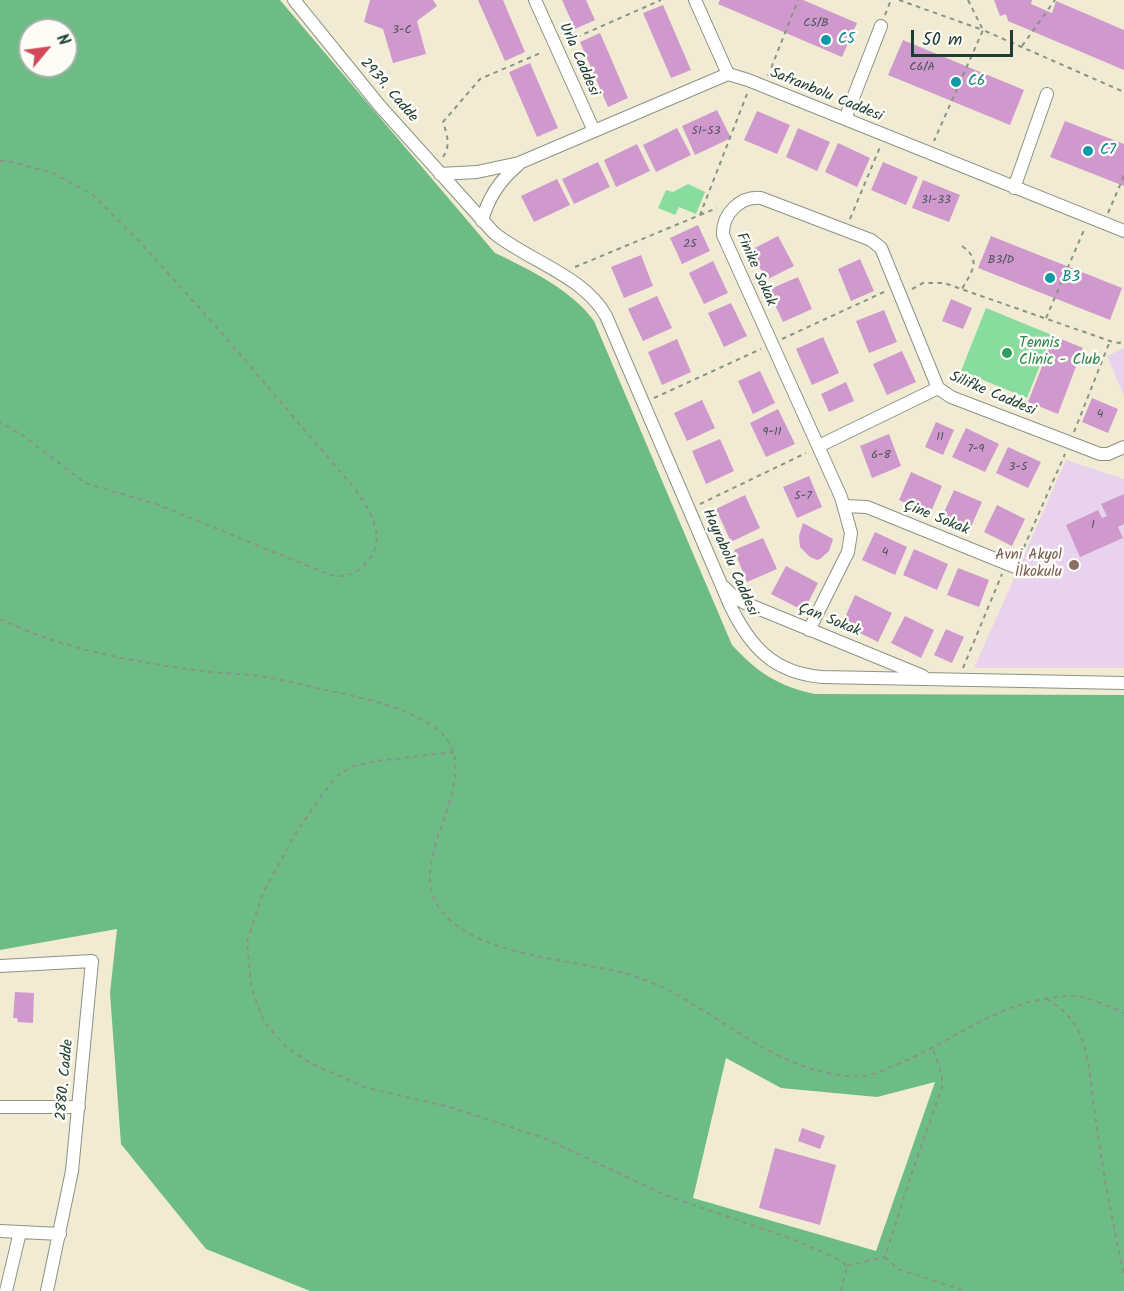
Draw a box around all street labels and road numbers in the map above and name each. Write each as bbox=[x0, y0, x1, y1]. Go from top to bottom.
street label: Urla Caddesi bbox=[554, 21, 602, 99]
street label: 2939. Cadde bbox=[355, 55, 421, 127]
street label: Safranbolu Caddesi bbox=[767, 65, 885, 127]
street label: Finike Sokak bbox=[731, 230, 779, 310]
street label: Silifke Caddesi bbox=[946, 369, 1038, 421]
street label: Çine Sokak bbox=[901, 498, 971, 540]
street label: Hayrabolu Caddesi bbox=[697, 507, 761, 619]
street label: Çan Sokak bbox=[795, 600, 863, 642]
street label: 2880. Cadde bbox=[53, 1039, 79, 1121]

